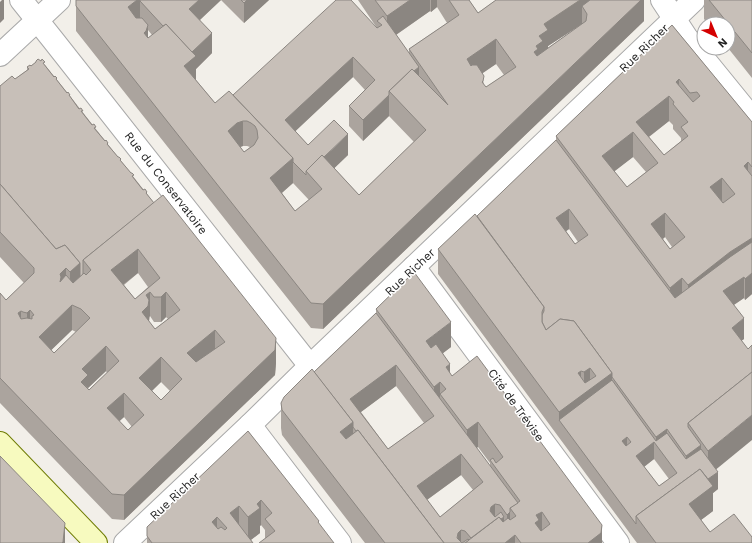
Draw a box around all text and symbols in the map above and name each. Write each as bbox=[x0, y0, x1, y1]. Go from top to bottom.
north arrow bbox=[696, 16, 736, 56]
street label: Rue Richer bbox=[616, 21, 672, 75]
text: N bbox=[715, 35, 730, 50]
street label: Rue du Conservatoire bbox=[122, 129, 210, 237]
street label: Rue Richer bbox=[382, 245, 438, 299]
street label: Cité de Trévise bbox=[485, 366, 547, 444]
street label: Rue Richer bbox=[147, 469, 203, 523]

